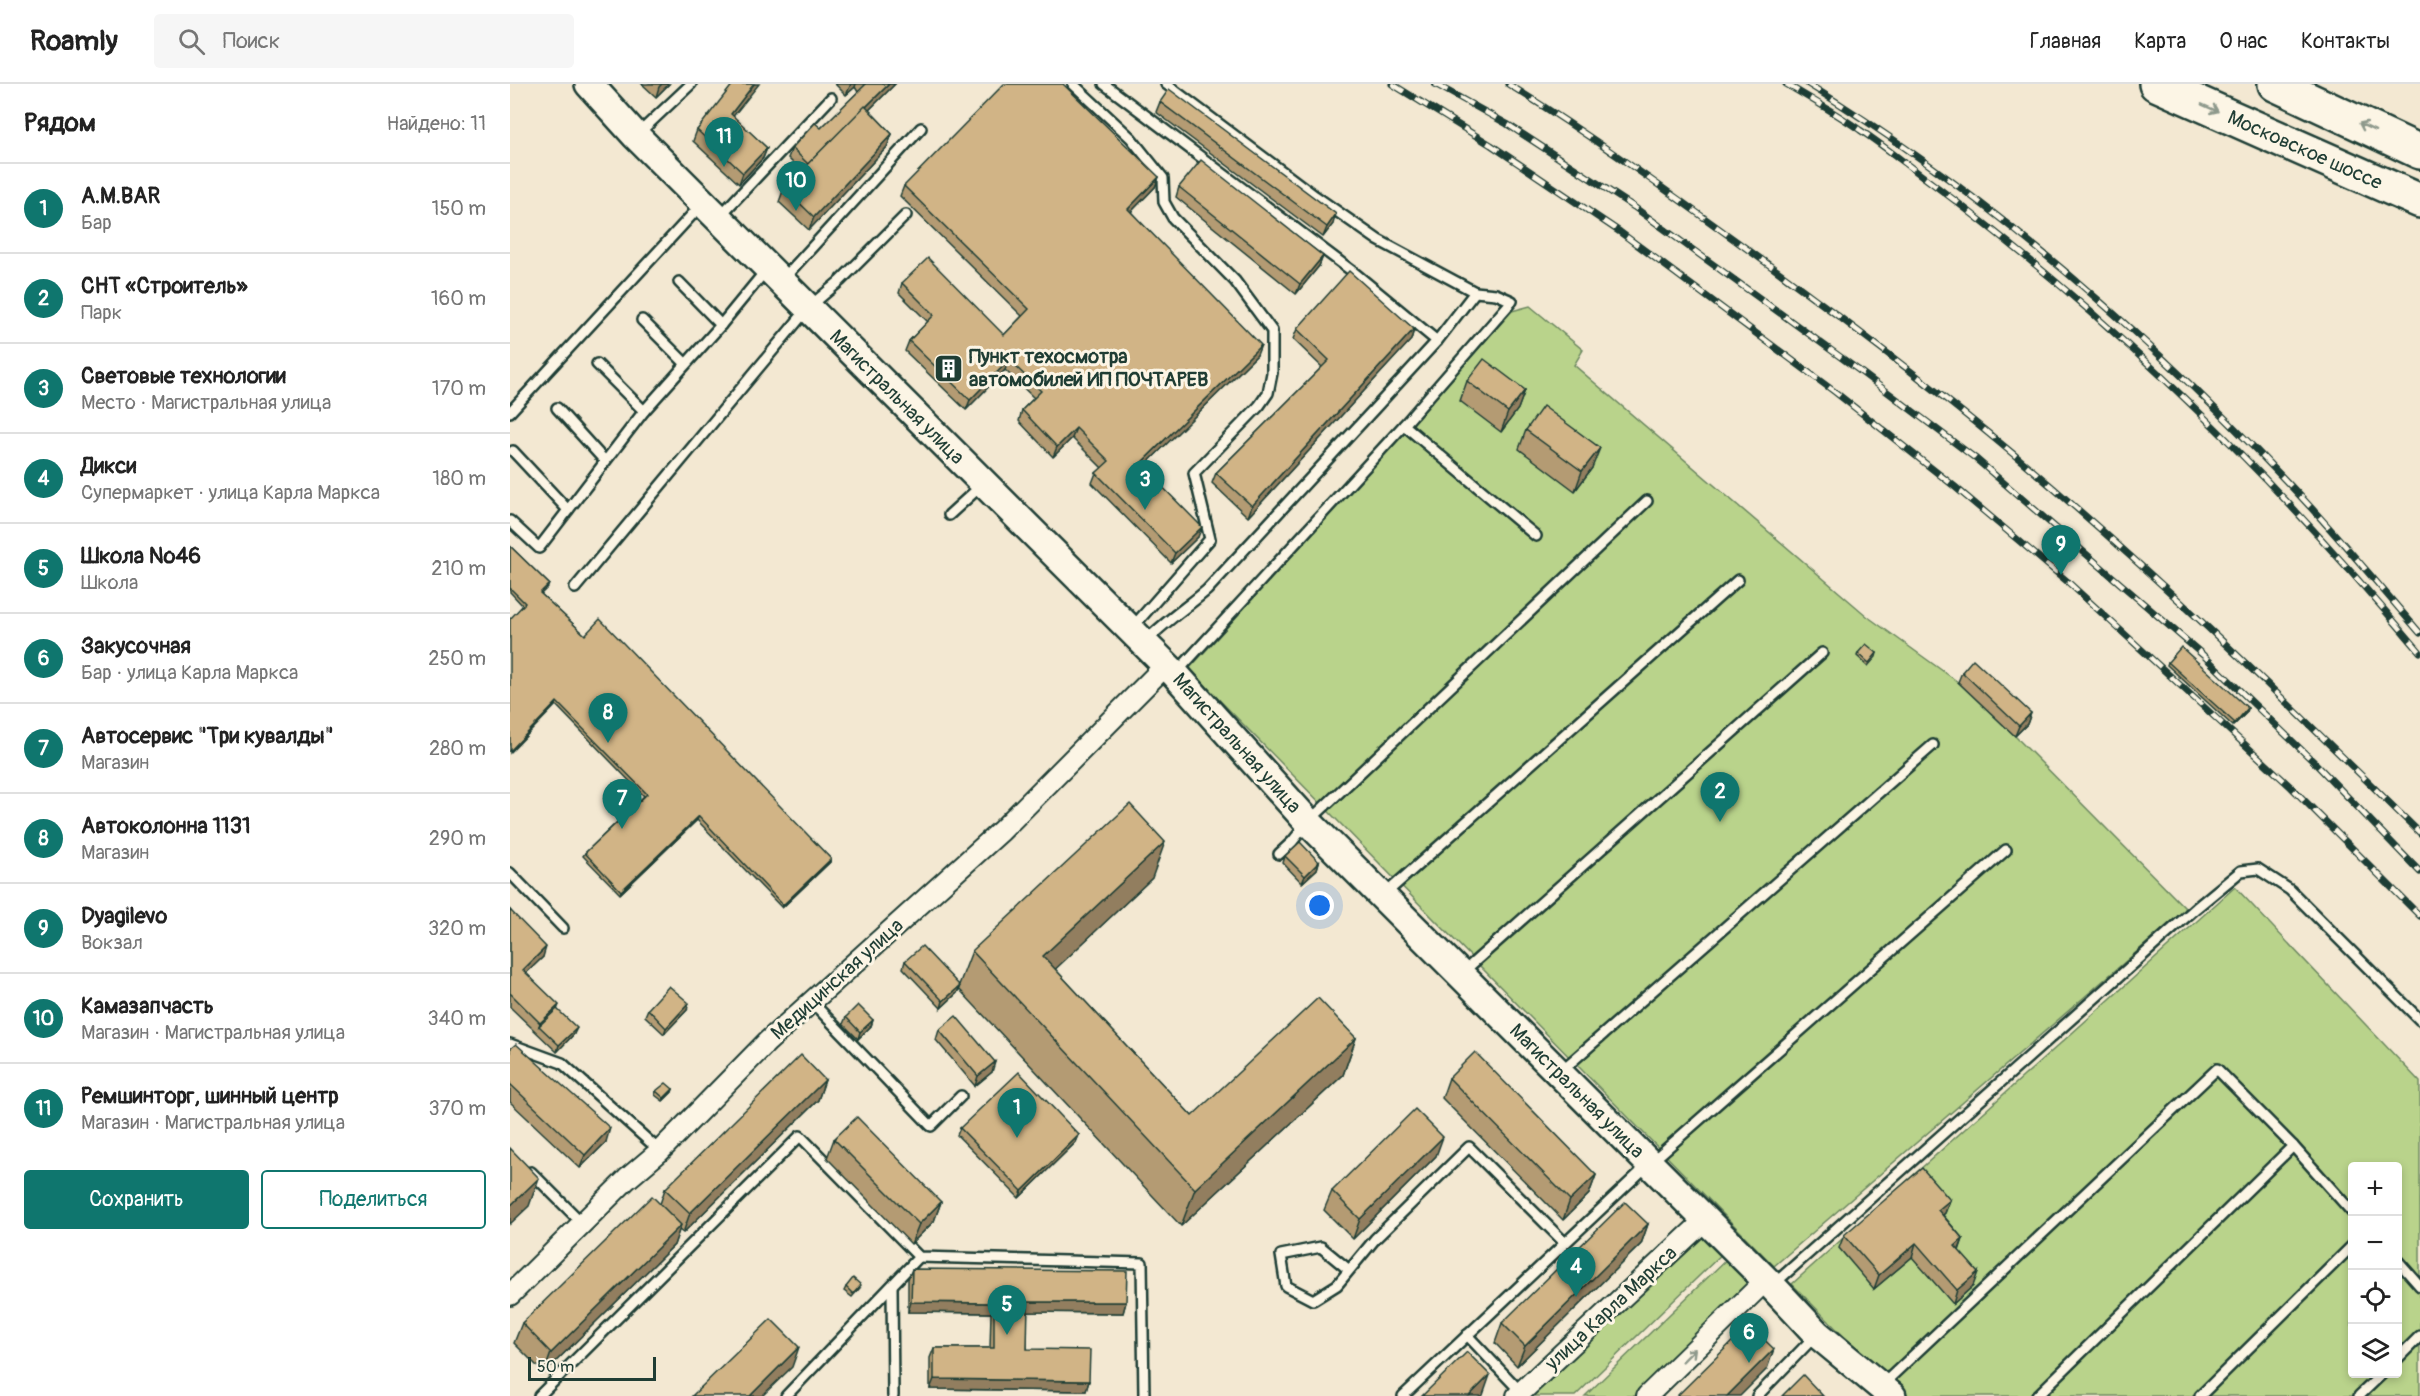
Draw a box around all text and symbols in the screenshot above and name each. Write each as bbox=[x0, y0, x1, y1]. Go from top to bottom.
search box bbox=[154, 14, 574, 68]
text: Roamly bbox=[30, 24, 118, 59]
icon: search bbox=[175, 25, 208, 58]
text: Поиск bbox=[223, 27, 280, 55]
text: Главная bbox=[2030, 28, 2101, 55]
text: Карта bbox=[2134, 28, 2186, 55]
text: О нас bbox=[2219, 28, 2268, 55]
text: Контакты bbox=[2301, 28, 2390, 55]
one-way arrow bbox=[2200, 102, 2218, 114]
street label: Московское шоссе bbox=[2224, 105, 2386, 195]
text: Рядом bbox=[24, 107, 96, 139]
text: Найдено: 11 bbox=[387, 111, 486, 136]
pin: 11 bbox=[704, 118, 744, 167]
one-way arrow bbox=[2359, 121, 2377, 132]
pin: 10 bbox=[776, 162, 816, 211]
text: А.М.BAR bbox=[81, 182, 160, 210]
text: 1 bbox=[40, 196, 47, 221]
text: 150 m bbox=[432, 196, 486, 221]
text: Бар bbox=[81, 210, 112, 235]
text: СНТ «Строитель» bbox=[81, 272, 248, 300]
text: 2 bbox=[38, 286, 49, 311]
text: 160 m bbox=[431, 286, 486, 311]
text: Парк bbox=[81, 300, 122, 325]
street label: Магистральная улица bbox=[824, 324, 970, 470]
place label: Пункт техосмотра автомобилей ИП ПОЧТАРЕВ bbox=[969, 344, 1208, 392]
building icon: Пункт техосмотра автомобилей ИП ПОЧТАРЕВ bbox=[932, 352, 964, 384]
text: Световые технологии bbox=[81, 362, 286, 390]
text: 3 bbox=[38, 376, 49, 401]
text: 170 m bbox=[432, 376, 486, 401]
text: Место · Магистральная улица bbox=[81, 390, 331, 415]
text: Дикси bbox=[81, 452, 136, 480]
pin: 3 bbox=[1126, 460, 1164, 510]
text: 4 bbox=[38, 466, 49, 491]
text: 180 m bbox=[432, 466, 486, 491]
text: Супермаркет · улица Карла Маркса bbox=[81, 480, 380, 505]
pin: 9 bbox=[2042, 526, 2080, 575]
text: Школа №46 bbox=[81, 542, 201, 570]
text: 5 bbox=[38, 556, 49, 581]
text: 210 m bbox=[431, 556, 486, 581]
text: Школа bbox=[81, 570, 138, 595]
text: Закусочная bbox=[81, 632, 191, 660]
text: 6 bbox=[38, 646, 49, 671]
text: 250 m bbox=[428, 646, 486, 671]
text: Бар · улица Карла Маркса bbox=[81, 660, 298, 685]
street label: Магистральная улица bbox=[1167, 668, 1307, 818]
pin: 8 bbox=[588, 694, 628, 743]
text: Автосервис "Три кувалды" bbox=[81, 722, 334, 750]
text: 7 bbox=[38, 736, 49, 761]
text: 280 m bbox=[429, 736, 486, 761]
text: Магазин bbox=[81, 750, 149, 775]
pin: 2 bbox=[1700, 772, 1740, 822]
pin: 7 bbox=[602, 780, 642, 829]
text: Автоколонна 1131 bbox=[81, 812, 251, 840]
text: 8 bbox=[38, 826, 49, 851]
text: 290 m bbox=[429, 826, 486, 851]
text: Магазин bbox=[81, 840, 149, 865]
your location bbox=[1305, 891, 1334, 920]
text: Dyagilevo bbox=[81, 902, 167, 930]
street label: Медицинская улица bbox=[766, 913, 908, 1045]
text: 9 bbox=[38, 916, 49, 941]
text: 320 m bbox=[428, 916, 486, 941]
text: Вокзал bbox=[81, 930, 143, 955]
text: Камазапчасть bbox=[81, 992, 214, 1020]
text: 10 bbox=[33, 1006, 54, 1031]
text: 340 m bbox=[427, 1006, 486, 1031]
street label: Магистральная улица bbox=[1504, 1018, 1650, 1164]
text: Магазин · Магистральная улица bbox=[81, 1020, 345, 1045]
text: Ремшинторг, шинный центр bbox=[81, 1082, 339, 1110]
pin: 1 bbox=[998, 1088, 1036, 1138]
text: 11 bbox=[36, 1096, 51, 1121]
text: 370 m bbox=[429, 1096, 486, 1121]
text: Магазин · Магистральная улица bbox=[81, 1110, 345, 1135]
map controls bbox=[2348, 1162, 2402, 1378]
button: + bbox=[2348, 1162, 2402, 1216]
button: Сохранить bbox=[24, 1170, 249, 1229]
button: Поделиться bbox=[261, 1170, 486, 1229]
button: − bbox=[2348, 1216, 2402, 1270]
street label: улица Карла Маркса bbox=[1539, 1240, 1682, 1376]
pin: 4 bbox=[1556, 1248, 1596, 1297]
button: locate bbox=[2348, 1270, 2402, 1324]
pin: 5 bbox=[988, 1286, 1026, 1335]
pin: 6 bbox=[1730, 1314, 1768, 1363]
button: layers bbox=[2348, 1324, 2402, 1378]
one-way arrow bbox=[1681, 1348, 1696, 1362]
scale bar bbox=[528, 1354, 656, 1382]
text: 50 m bbox=[537, 1357, 574, 1377]

